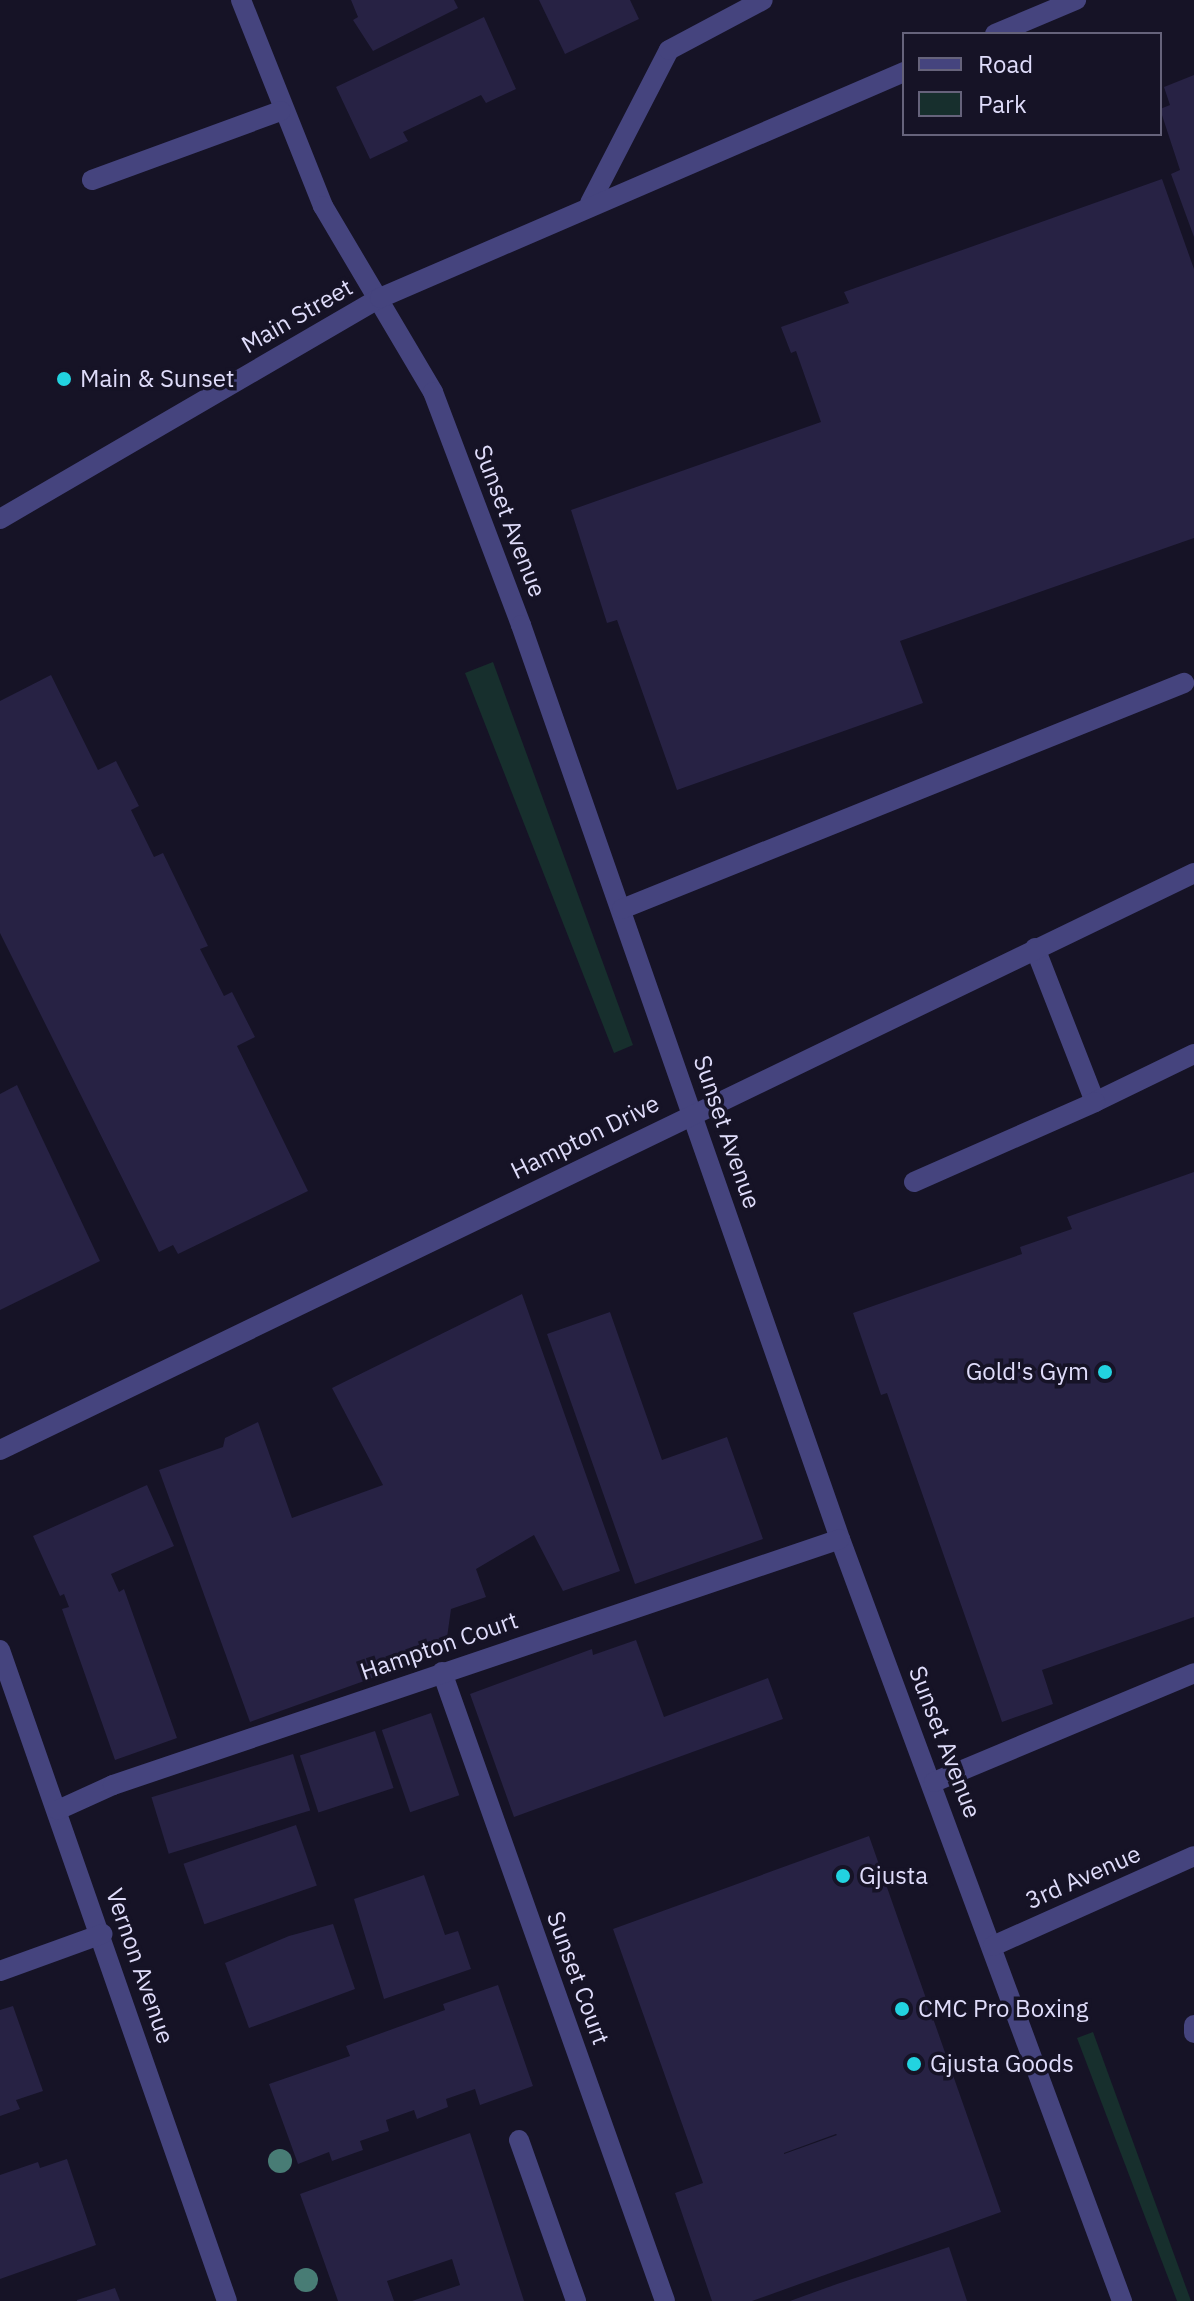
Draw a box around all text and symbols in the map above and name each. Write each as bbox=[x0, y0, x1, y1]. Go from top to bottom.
legend bbox=[902, 32, 1162, 136]
text: Road bbox=[978, 48, 1033, 80]
text: Park bbox=[978, 88, 1027, 120]
street label: Main Street bbox=[236, 273, 358, 359]
place label: Main & Sunset bbox=[80, 365, 234, 393]
marker: Main & Sunset bbox=[55, 370, 73, 388]
street label: Sunset Avenue bbox=[468, 441, 552, 601]
street label: Sunset Avenue bbox=[687, 1052, 767, 1212]
street label: Hampton Drive bbox=[506, 1089, 664, 1185]
place label: Gold's Gym bbox=[966, 1358, 1089, 1386]
marker: Gold's Gym bbox=[1096, 1363, 1114, 1381]
street label: Hampton Court bbox=[356, 1606, 522, 1686]
street label: Sunset Avenue bbox=[903, 1662, 987, 1822]
street label: 3rd Avenue bbox=[1021, 1839, 1145, 1915]
place label: Gjusta bbox=[859, 1862, 928, 1890]
marker: Gjusta bbox=[834, 1867, 852, 1885]
street label: Vernon Avenue bbox=[100, 1885, 180, 2047]
street label: Sunset Court bbox=[541, 1908, 615, 2048]
place label: CMC Pro Boxing bbox=[918, 1995, 1088, 2023]
marker: CMC Pro Boxing bbox=[893, 2000, 911, 2018]
place label: Gjusta Goods bbox=[930, 2050, 1074, 2078]
marker: Gjusta Goods bbox=[905, 2055, 923, 2073]

